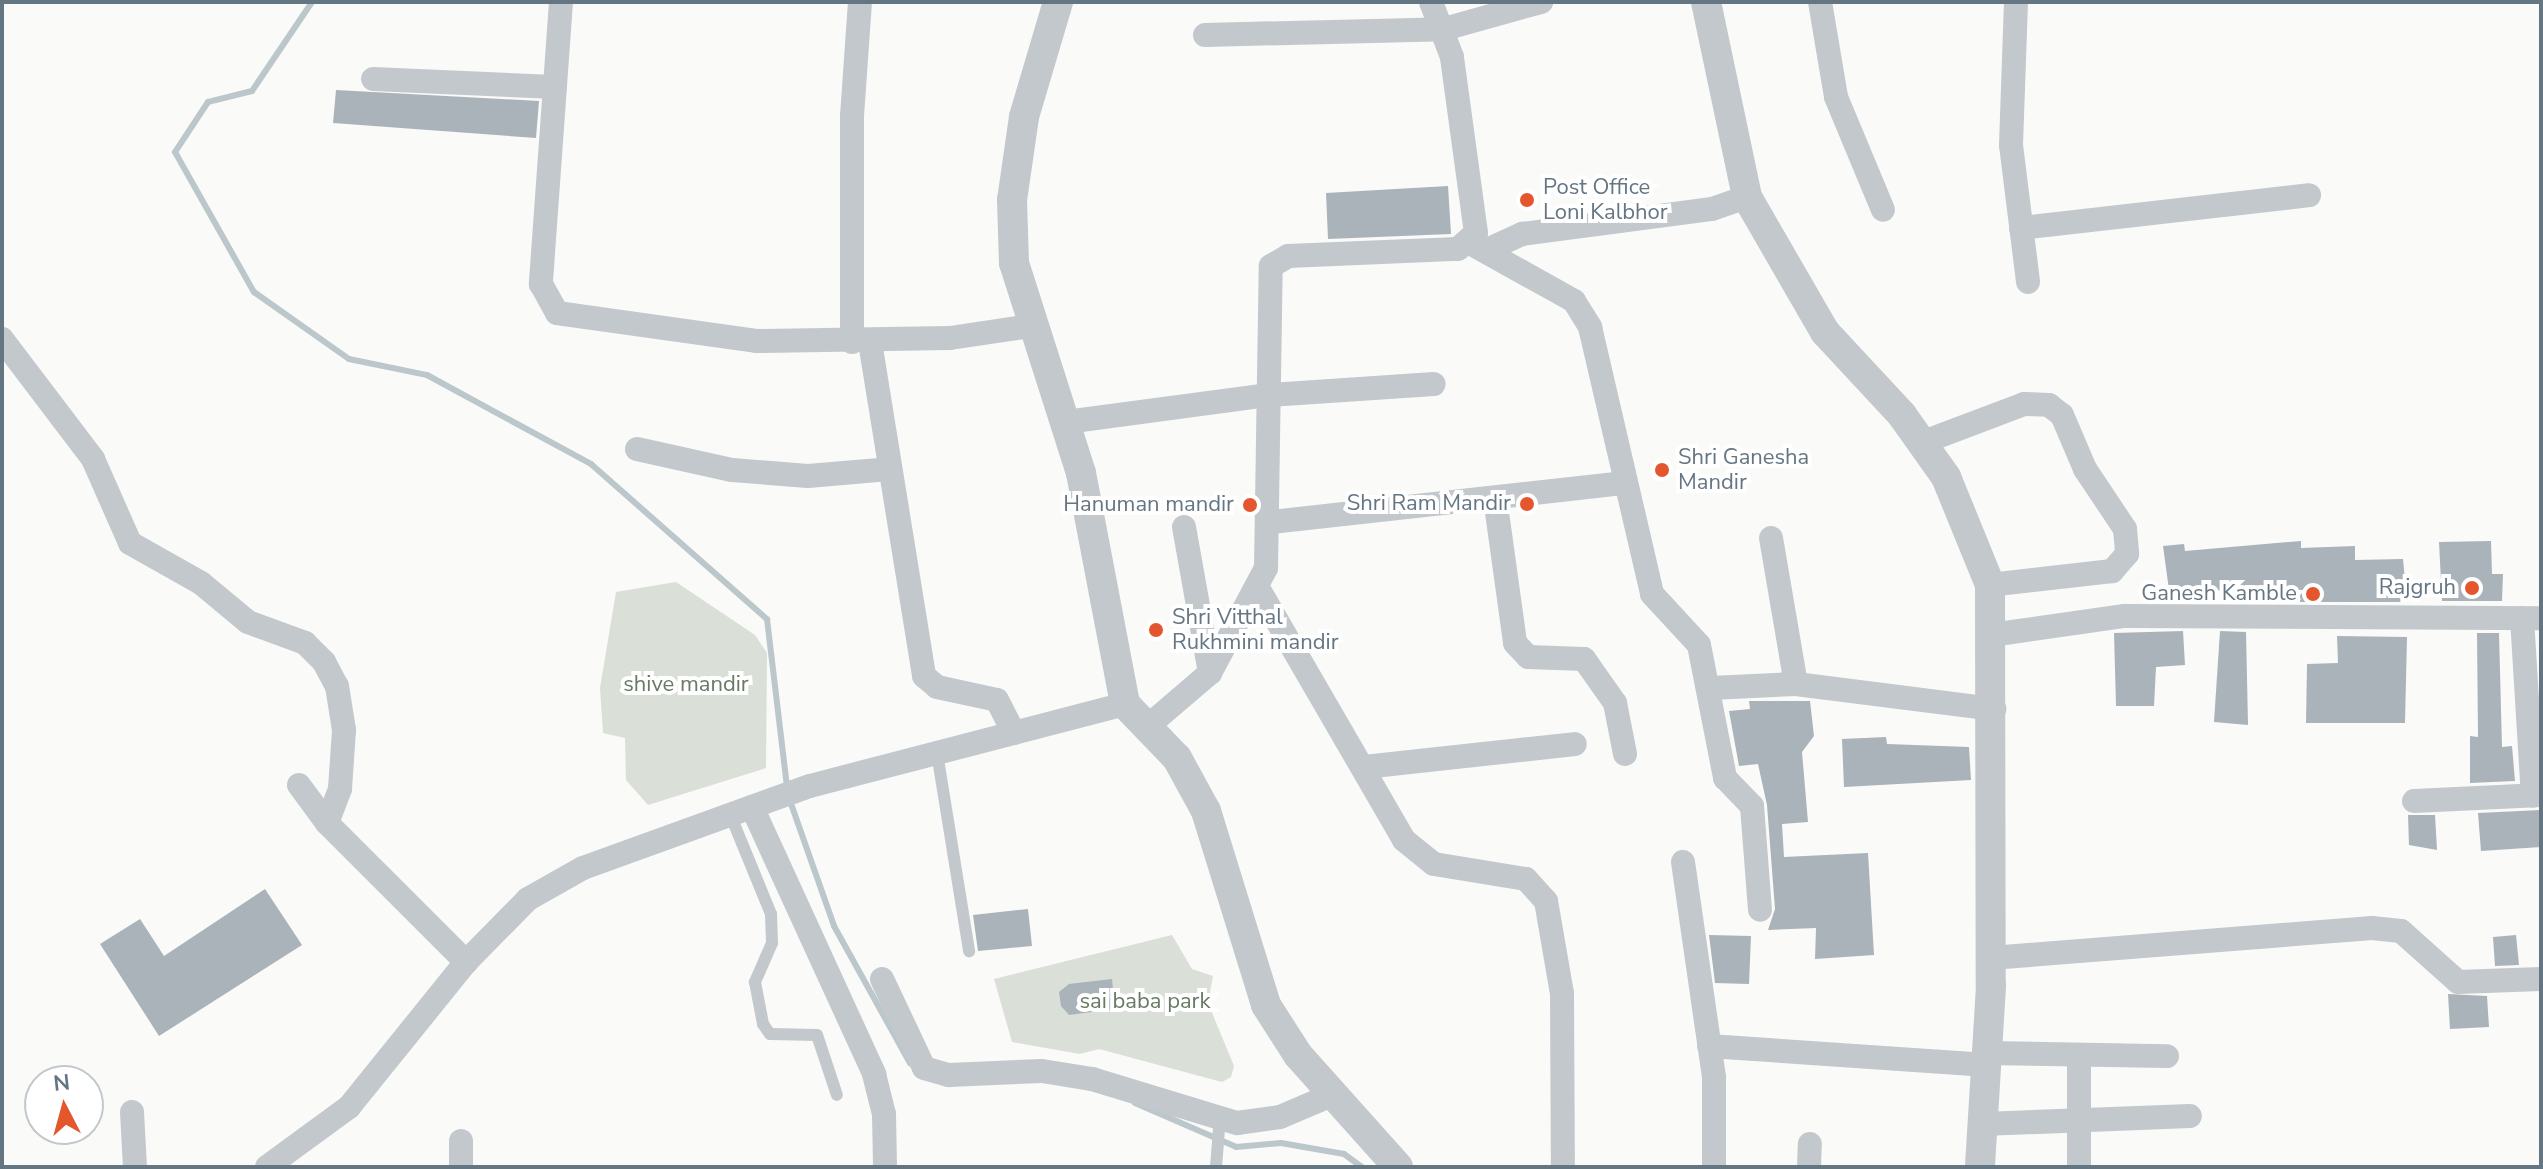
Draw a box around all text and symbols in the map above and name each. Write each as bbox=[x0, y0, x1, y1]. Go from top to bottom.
place label: Post Office Loni Kalbhor bbox=[1543, 174, 1668, 226]
marker: Post Office Loni Kalbhor bbox=[1518, 191, 1536, 209]
place label: Shri Ganesha Mandir bbox=[1678, 444, 1809, 496]
marker: Shri Ganesha Mandir bbox=[1653, 461, 1671, 479]
place label: Shri Ram Mandir bbox=[1347, 491, 1511, 517]
place label: Hanuman mandir bbox=[1063, 492, 1234, 518]
marker: Shri Ram Mandir bbox=[1518, 495, 1536, 513]
marker: Hanuman mandir bbox=[1241, 496, 1259, 514]
place label: Rajgruh bbox=[2379, 575, 2456, 601]
marker: Rajgruh bbox=[2463, 579, 2481, 597]
place label: Ganesh Kamble bbox=[2141, 581, 2297, 607]
marker: Ganesh Kamble bbox=[2304, 585, 2322, 603]
place label: Shri Vitthal Rukhmini mandir bbox=[1172, 604, 1339, 656]
marker: Shri Vitthal Rukhmini mandir bbox=[1147, 621, 1165, 639]
park label: shive mandir bbox=[623, 672, 749, 698]
park label: sai baba park bbox=[1080, 989, 1210, 1015]
north arrow bbox=[24, 1065, 104, 1145]
text: N bbox=[52, 1067, 71, 1099]

